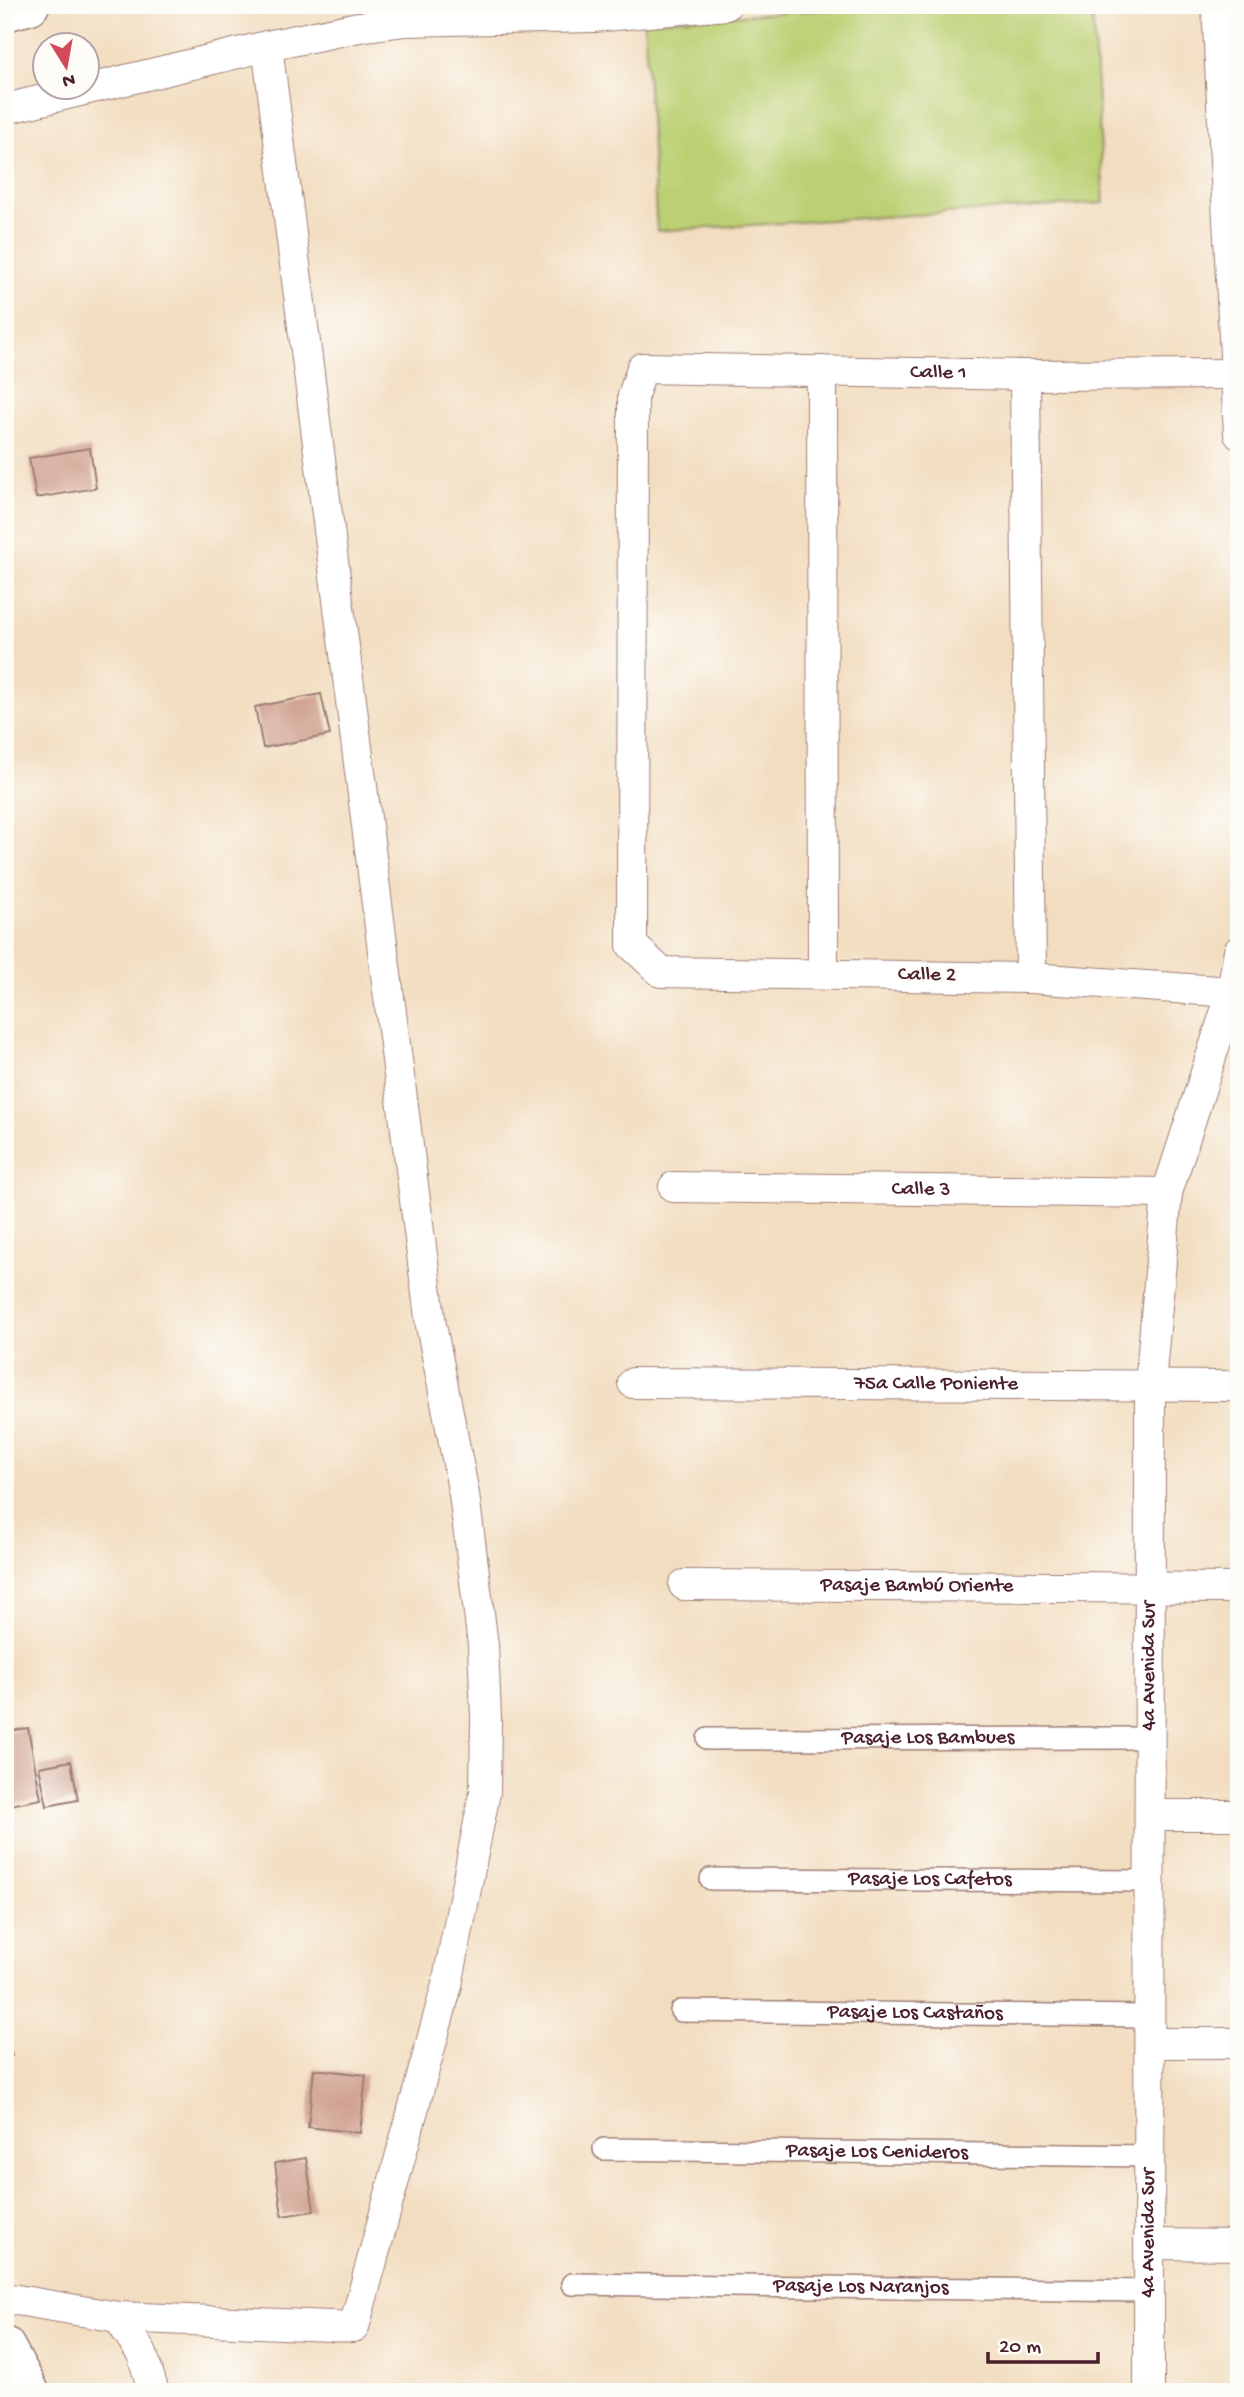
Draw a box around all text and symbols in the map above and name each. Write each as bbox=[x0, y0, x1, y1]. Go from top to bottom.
north arrow bbox=[32, 32, 102, 102]
text: N bbox=[60, 67, 77, 92]
street label: Calle 1 bbox=[910, 360, 967, 386]
street label: Calle 2 bbox=[898, 963, 956, 989]
street label: Calle 3 bbox=[891, 1177, 951, 1203]
street label: 75a Calle Poniente bbox=[853, 1372, 1019, 1397]
street label: Pasaje Bambú Oriente bbox=[820, 1573, 1015, 1599]
street label: 4a Avenida Sur bbox=[1137, 1600, 1162, 1731]
street label: Pasaje Los Bambues bbox=[841, 1726, 1016, 1751]
street label: Pasaje Los Cafetos bbox=[847, 1867, 1013, 1893]
street label: Pasaje Los Castaños bbox=[826, 2000, 1004, 2027]
street label: Pasaje Los Cenideros bbox=[785, 2139, 969, 2166]
street label: 4a Avenida Sur bbox=[1137, 2167, 1162, 2298]
street label: Pasaje Los Naranjos bbox=[772, 2274, 950, 2301]
scale bar bbox=[988, 2320, 1099, 2364]
text: 20 m bbox=[999, 2336, 1041, 2361]

